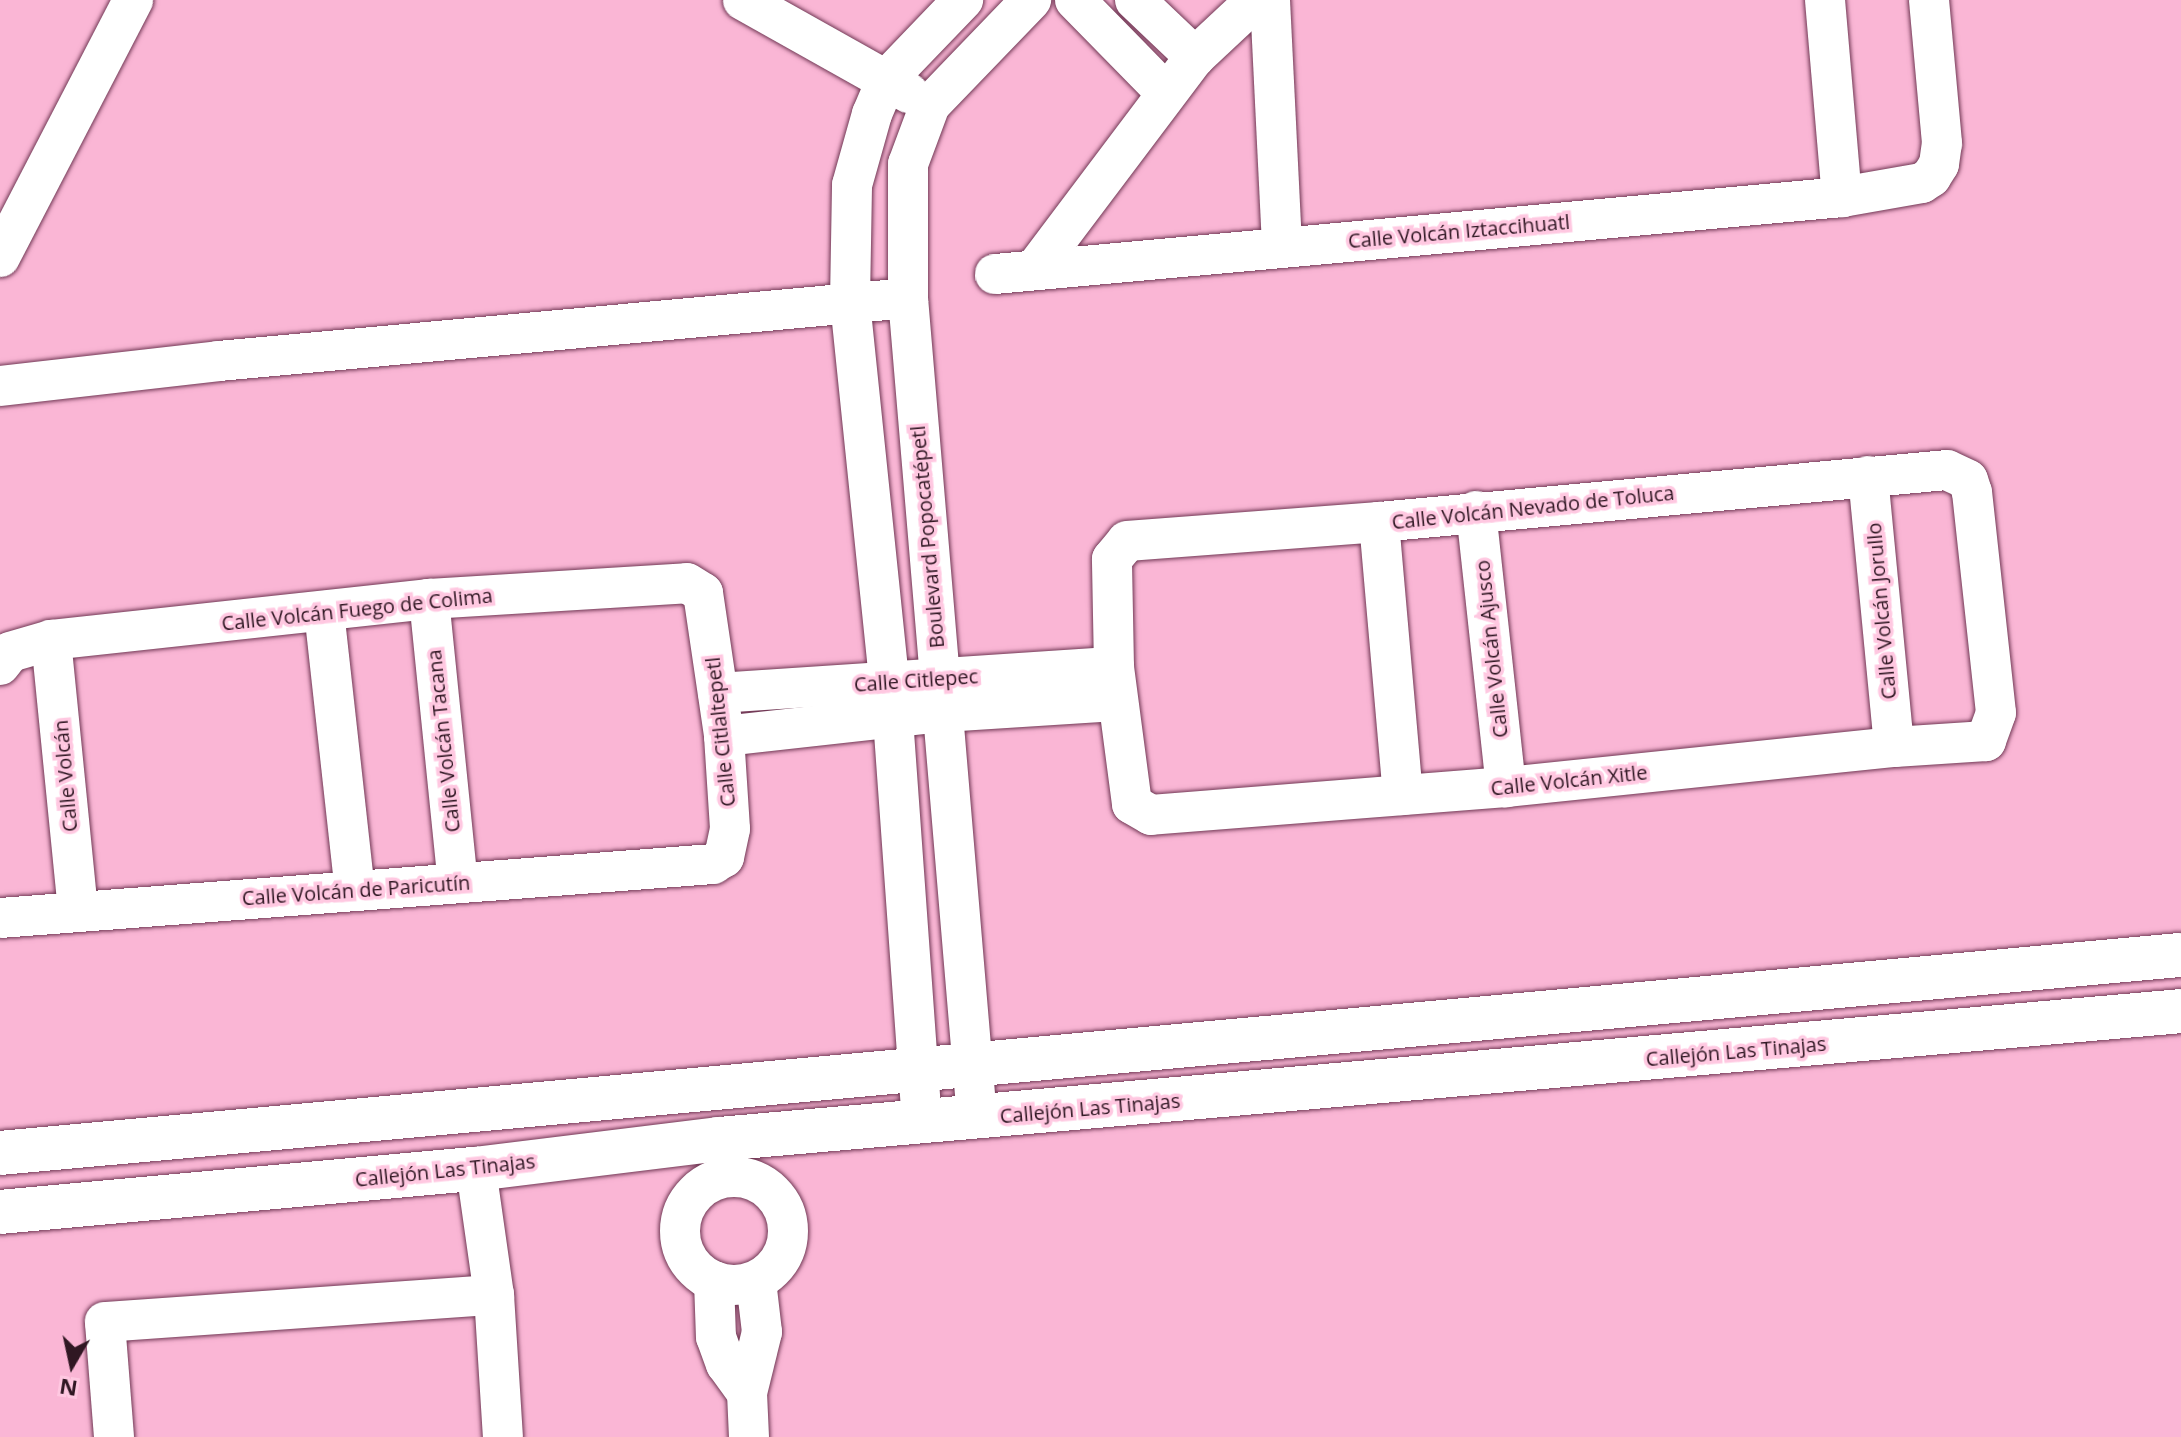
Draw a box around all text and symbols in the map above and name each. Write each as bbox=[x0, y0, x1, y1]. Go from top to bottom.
street label: Calle Volcán Iztaccihuatl bbox=[1347, 209, 1571, 253]
street label: Boulevard Popocatépetl bbox=[905, 425, 949, 649]
street label: Calle Volcán Nevado de Toluca bbox=[1391, 480, 1675, 534]
street label: Calle Volcán Jorullo bbox=[1861, 522, 1901, 700]
street label: Calle Volcán Ajusco bbox=[1470, 559, 1512, 739]
street label: Calle Volcán Fuego de Colima bbox=[220, 583, 494, 635]
street label: Calle Volcán Tacana bbox=[421, 648, 465, 834]
street label: Calle Citlaltepetl bbox=[700, 656, 740, 808]
street label: Calle Citlepec bbox=[853, 664, 979, 696]
street label: Calle Volcán bbox=[48, 719, 82, 833]
street label: Calle Volcán Xitle bbox=[1489, 760, 1649, 800]
street label: Calle Volcán de Paricutín bbox=[241, 870, 471, 910]
street label: Callejón Las Tinajas bbox=[1645, 1031, 1827, 1071]
street label: Callejón Las Tinajas bbox=[999, 1088, 1181, 1128]
street label: Callejón Las Tinajas bbox=[354, 1149, 536, 1191]
north arrow bbox=[32, 1325, 112, 1405]
text: N bbox=[57, 1372, 79, 1405]

